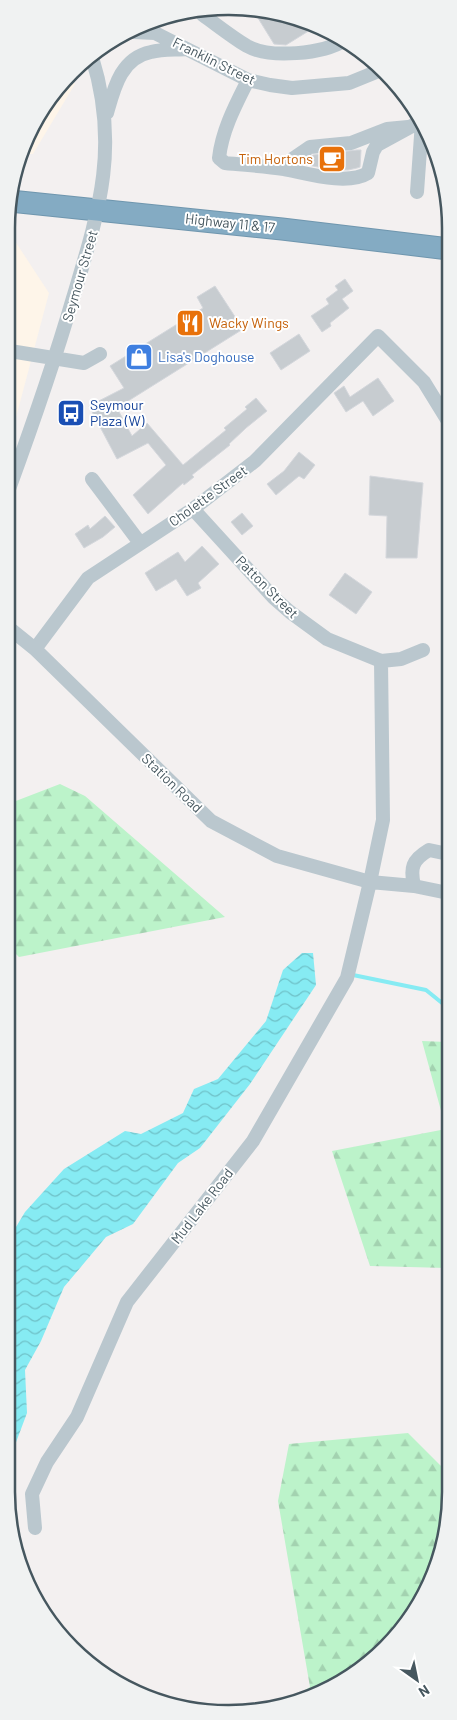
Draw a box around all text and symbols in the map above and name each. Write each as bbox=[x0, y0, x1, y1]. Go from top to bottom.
street label: Franklin Street bbox=[170, 33, 258, 88]
cafe icon: Tim Hortons bbox=[317, 144, 347, 174]
place label: Tim Hortons bbox=[238, 150, 313, 167]
street label: Highway 11 & 17 bbox=[184, 209, 276, 236]
street label: Seymour Street bbox=[58, 228, 101, 324]
restaurant icon: Wacky Wings bbox=[175, 308, 205, 338]
place label: Wacky Wings bbox=[209, 314, 289, 331]
shop icon: Lisa's Doghouse bbox=[124, 342, 154, 372]
place label: Lisa's Doghouse bbox=[158, 348, 255, 365]
place label: Seymour Plaza (W) bbox=[90, 396, 145, 429]
bus stop icon: Seymour Plaza (W) bbox=[56, 398, 86, 428]
street label: Cholette Street bbox=[165, 461, 250, 530]
street label: Patton Street bbox=[233, 552, 302, 621]
street label: Station Road bbox=[138, 749, 206, 816]
street label: Mud Lake Road bbox=[167, 1165, 236, 1247]
north arrow bbox=[392, 1655, 442, 1705]
text: N bbox=[416, 1682, 433, 1701]

